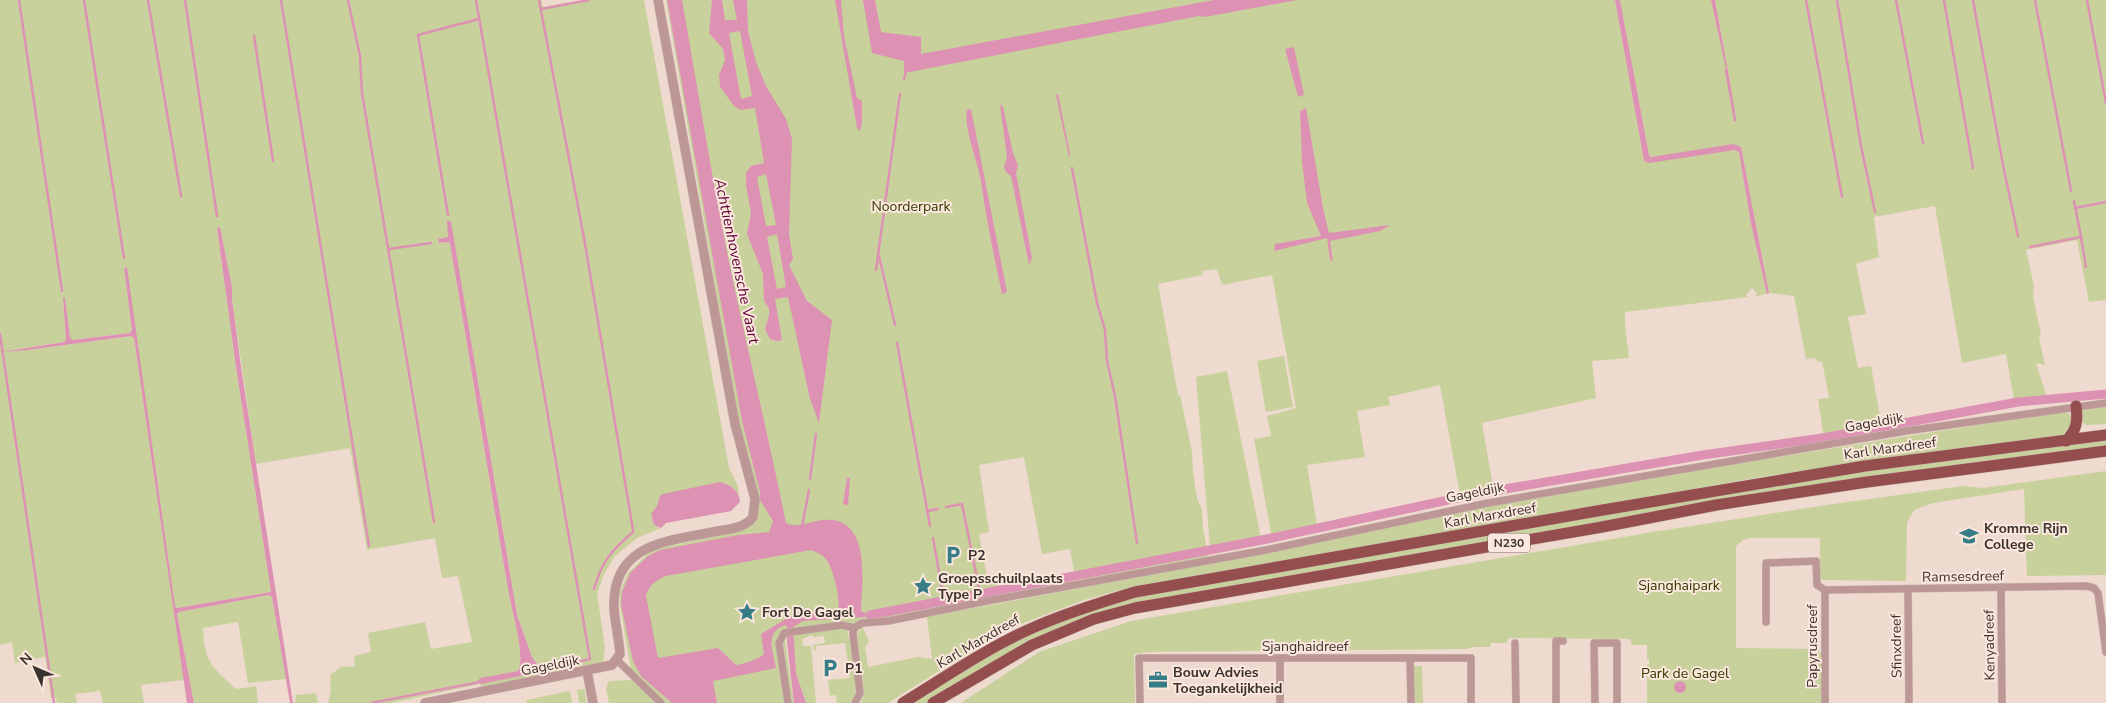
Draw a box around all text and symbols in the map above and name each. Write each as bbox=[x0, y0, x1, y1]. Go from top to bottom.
water label: Achttienhovensche Vaart bbox=[710, 176, 764, 346]
park label: Noorderpark bbox=[871, 197, 952, 216]
street label: Gageldijk bbox=[1843, 408, 1906, 437]
street label: Karl Marxdreef bbox=[1843, 433, 1938, 464]
street label: Gageldijk bbox=[1444, 477, 1507, 507]
street label: Karl Marxdreef bbox=[1443, 498, 1538, 533]
place label: Kromme Rijn College bbox=[1984, 519, 2068, 554]
school or university icon: Kromme Rijn College bbox=[1958, 525, 1980, 547]
road number: N230 bbox=[1488, 534, 1530, 552]
parking icon: P2 bbox=[942, 544, 964, 566]
place label: P2 bbox=[968, 546, 986, 565]
street label: Ramsesdreef bbox=[1922, 566, 2005, 587]
place label: Groepsschuilplaats Type P bbox=[938, 569, 1063, 604]
place icon: Groepsschuilplaats Type P bbox=[912, 575, 934, 597]
park label: Sjanghaipark bbox=[1638, 576, 1721, 595]
place icon: Fort De Gagel bbox=[736, 601, 758, 623]
place label: Fort De Gagel bbox=[762, 603, 854, 622]
street label: Papyrusdreef bbox=[1803, 604, 1822, 688]
street label: Kenyadreef bbox=[1979, 609, 2000, 681]
street label: Karl Marxdreef bbox=[933, 610, 1024, 673]
street label: Sfinxdreef bbox=[1886, 613, 1907, 678]
street label: Sjanghaidreef bbox=[1262, 637, 1349, 656]
north arrow bbox=[10, 643, 60, 693]
text: N bbox=[16, 649, 37, 670]
street label: Gageldijk bbox=[519, 650, 582, 680]
parking icon: P1 bbox=[819, 657, 841, 679]
place label: P1 bbox=[845, 659, 863, 678]
place label: Bouw Advies Toegankelijkheid bbox=[1173, 663, 1282, 698]
park label: Park de Gagel bbox=[1641, 664, 1730, 683]
office icon: Bouw Advies Toegankelijkheid bbox=[1147, 669, 1169, 691]

